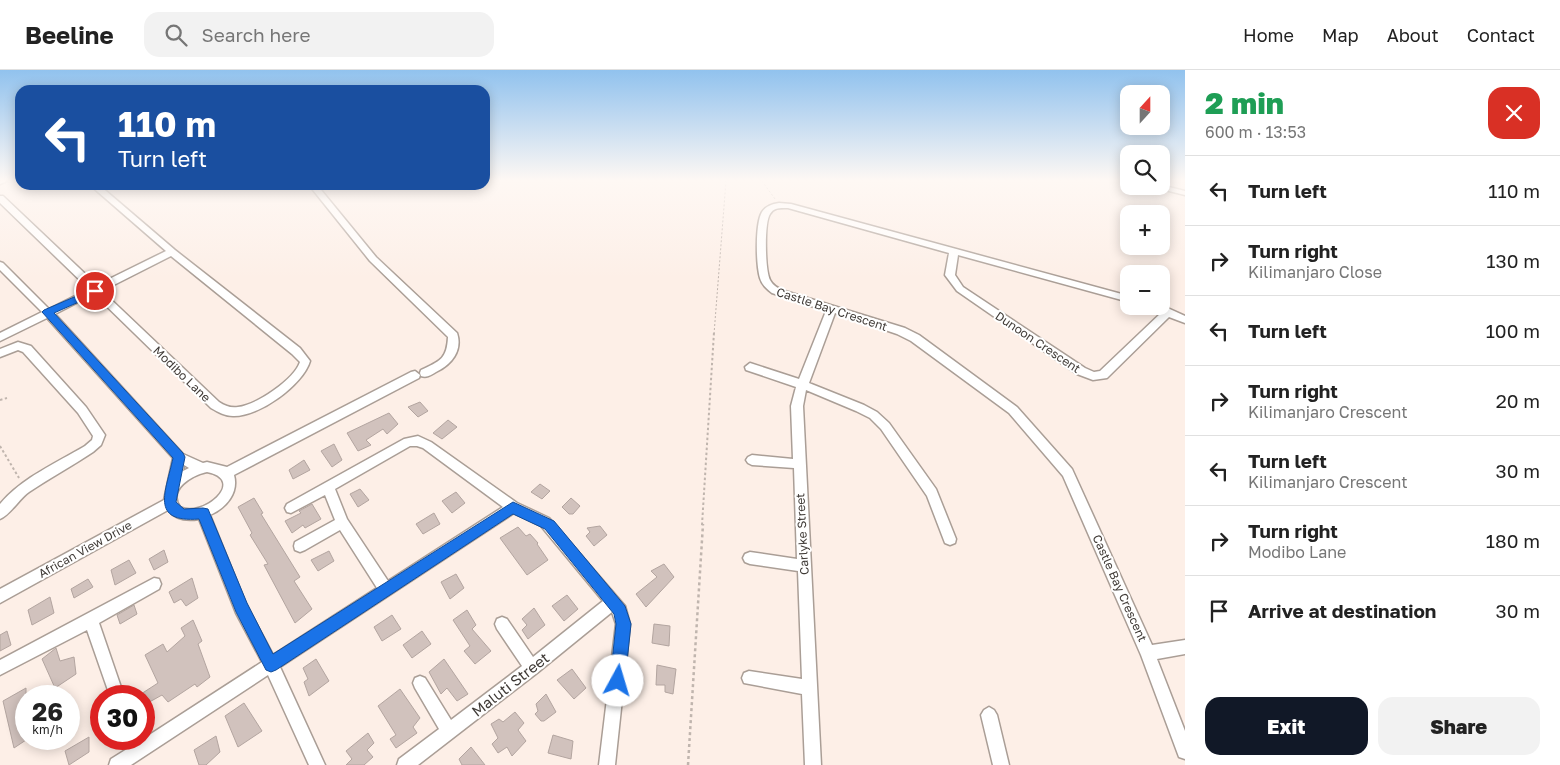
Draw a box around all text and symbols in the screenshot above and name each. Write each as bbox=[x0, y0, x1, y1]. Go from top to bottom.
search box bbox=[144, 12, 494, 57]
text: Beeline bbox=[25, 20, 114, 49]
icon: search bbox=[162, 21, 190, 49]
text: Search here bbox=[202, 23, 310, 46]
text: Home bbox=[1243, 24, 1294, 46]
text: Map bbox=[1322, 24, 1359, 46]
text: About bbox=[1387, 24, 1439, 46]
text: Contact bbox=[1467, 24, 1535, 46]
north arrow bbox=[1120, 85, 1170, 135]
map controls bbox=[1120, 85, 1170, 315]
text: 2 min bbox=[1205, 85, 1284, 121]
button: close bbox=[1488, 87, 1540, 139]
text: 110 m bbox=[118, 103, 216, 145]
icon: left bbox=[35, 105, 100, 170]
text: 600 m · 13:53 bbox=[1205, 122, 1306, 142]
text: Turn left bbox=[118, 145, 207, 172]
button: search bbox=[1120, 145, 1170, 195]
icon: left bbox=[1205, 177, 1233, 205]
text: Turn left bbox=[1248, 179, 1327, 202]
text: 110 m bbox=[1488, 179, 1540, 202]
button: + bbox=[1120, 205, 1170, 255]
text: Turn right bbox=[1248, 239, 1338, 262]
icon: right bbox=[1205, 247, 1233, 275]
text: 130 m bbox=[1486, 249, 1540, 272]
text: Kilimanjaro Close bbox=[1248, 262, 1382, 282]
button: − bbox=[1120, 265, 1170, 315]
pin bbox=[74, 270, 116, 312]
icon: arrive bbox=[81, 277, 109, 305]
street label: Castle Bay Crescent bbox=[775, 284, 890, 334]
street label: Dunoon Crescent bbox=[993, 308, 1084, 376]
icon: left bbox=[1205, 317, 1233, 345]
text: Turn left bbox=[1248, 319, 1327, 342]
text: 100 m bbox=[1486, 319, 1540, 342]
street label: Modibo Lane bbox=[150, 343, 214, 405]
text: Turn right bbox=[1248, 379, 1338, 402]
icon: right bbox=[1205, 387, 1233, 415]
text: 20 m bbox=[1496, 389, 1540, 412]
text: Kilimanjaro Crescent bbox=[1248, 402, 1408, 422]
text: Turn left bbox=[1248, 449, 1327, 472]
icon: left bbox=[1205, 457, 1233, 485]
text: 30 m bbox=[1496, 459, 1540, 482]
text: Kilimanjaro Crescent bbox=[1248, 472, 1408, 492]
street label: Carlyke Street bbox=[792, 492, 812, 575]
street label: African View Drive bbox=[36, 517, 134, 581]
text: Turn right bbox=[1248, 519, 1338, 542]
icon: right bbox=[1205, 527, 1233, 555]
text: 180 m bbox=[1486, 529, 1540, 552]
street label: Castle Bay Crescent bbox=[1090, 532, 1150, 644]
text: Modibo Lane bbox=[1248, 542, 1346, 562]
icon: arrive bbox=[1205, 597, 1233, 625]
text: Arrive at destination bbox=[1248, 599, 1436, 622]
text: 30 m bbox=[1496, 599, 1540, 622]
street label: Maluti Street bbox=[468, 648, 552, 720]
position arrow bbox=[591, 654, 643, 706]
speed limit sign: 30 bbox=[90, 685, 155, 750]
text: 26 bbox=[32, 696, 63, 727]
button: Exit bbox=[1205, 697, 1368, 755]
button: Share bbox=[1378, 697, 1540, 755]
text: km/h bbox=[32, 722, 63, 737]

